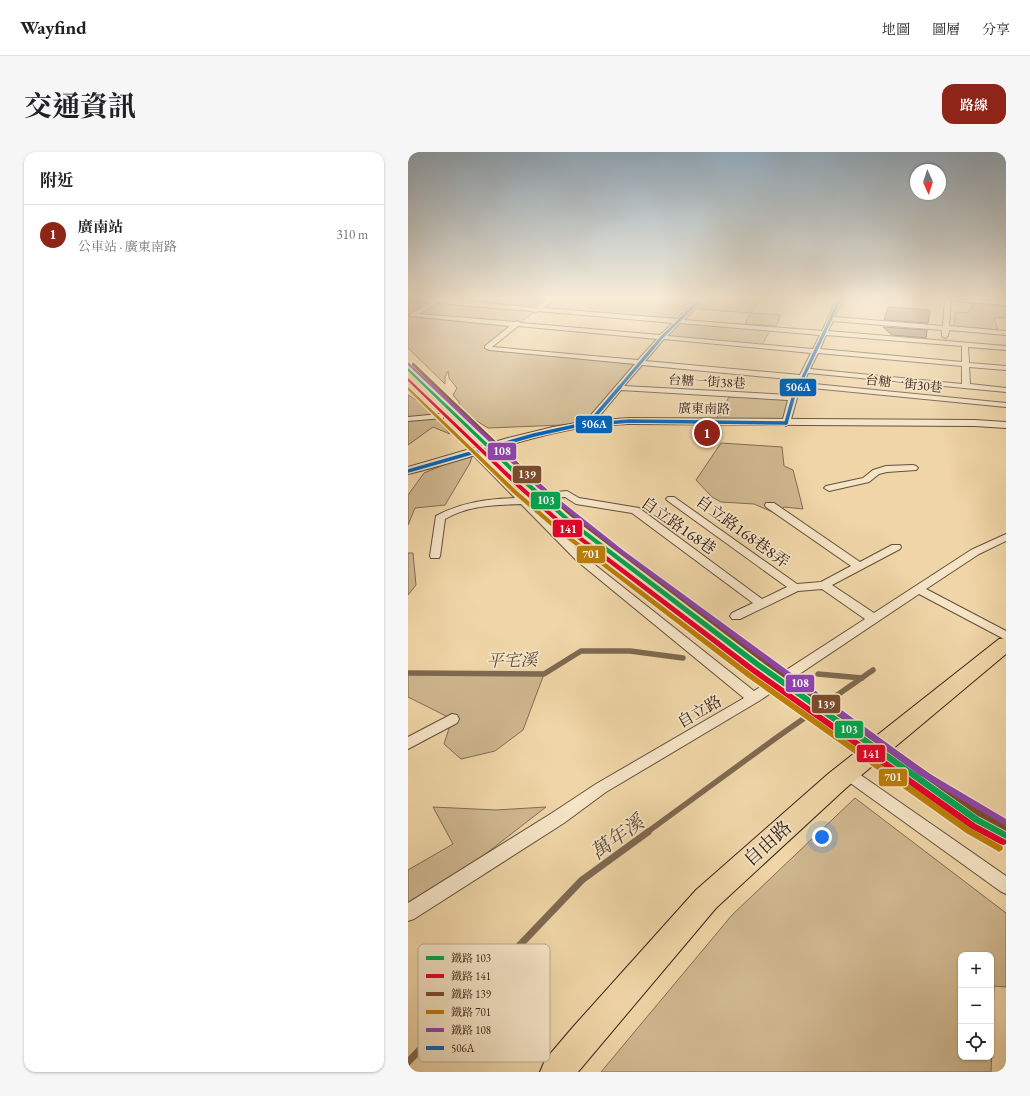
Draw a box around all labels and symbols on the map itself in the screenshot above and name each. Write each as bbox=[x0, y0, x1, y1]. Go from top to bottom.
north arrow bbox=[910, 164, 946, 200]
street label: 台糖一街38巷 bbox=[668, 371, 746, 392]
street label: 台糖一街30巷 bbox=[865, 371, 943, 396]
line badge: 506A bbox=[779, 378, 817, 397]
text: 506A bbox=[785, 380, 811, 394]
street label: 廣東南路 bbox=[678, 400, 730, 417]
line badge: 506A bbox=[575, 415, 613, 434]
text: 506A bbox=[581, 417, 607, 431]
pin: 1 bbox=[694, 418, 720, 448]
line badge: 108 bbox=[487, 442, 517, 461]
text: 108 bbox=[493, 444, 511, 458]
line badge: 139 bbox=[512, 465, 542, 484]
text: 139 bbox=[518, 467, 536, 481]
street label: 自立路168巷8弄 bbox=[692, 490, 794, 572]
line badge: 103 bbox=[530, 491, 561, 510]
street label: 自立路168巷 bbox=[637, 492, 720, 559]
text: 103 bbox=[537, 493, 555, 507]
line badge: 141 bbox=[552, 519, 583, 538]
text: 141 bbox=[559, 522, 577, 536]
line badge: 701 bbox=[576, 545, 606, 564]
text: 701 bbox=[582, 547, 600, 561]
water label: 平宅溪 bbox=[486, 649, 540, 671]
line badge: 108 bbox=[785, 674, 815, 693]
text: 108 bbox=[791, 676, 809, 690]
street label: 自立路 bbox=[673, 690, 725, 733]
line badge: 139 bbox=[811, 694, 841, 714]
text: 139 bbox=[817, 697, 835, 711]
line badge: 103 bbox=[834, 720, 864, 739]
text: 103 bbox=[840, 722, 858, 736]
line badge: 141 bbox=[856, 744, 886, 763]
text: 141 bbox=[862, 747, 880, 761]
line badge: 701 bbox=[878, 768, 908, 787]
text: 701 bbox=[884, 770, 902, 784]
water label: 萬年溪 bbox=[585, 808, 651, 865]
street label: 自由路 bbox=[738, 815, 797, 872]
your location bbox=[812, 827, 832, 847]
legend bbox=[418, 944, 550, 1062]
text: 鐵路 103 bbox=[451, 951, 491, 965]
text: 鐵路 141 bbox=[451, 969, 491, 983]
text: 鐵路 139 bbox=[451, 987, 492, 1001]
text: 鐵路 701 bbox=[451, 1005, 491, 1019]
text: 鐵路 108 bbox=[451, 1023, 491, 1037]
text: 506A bbox=[451, 1041, 475, 1055]

